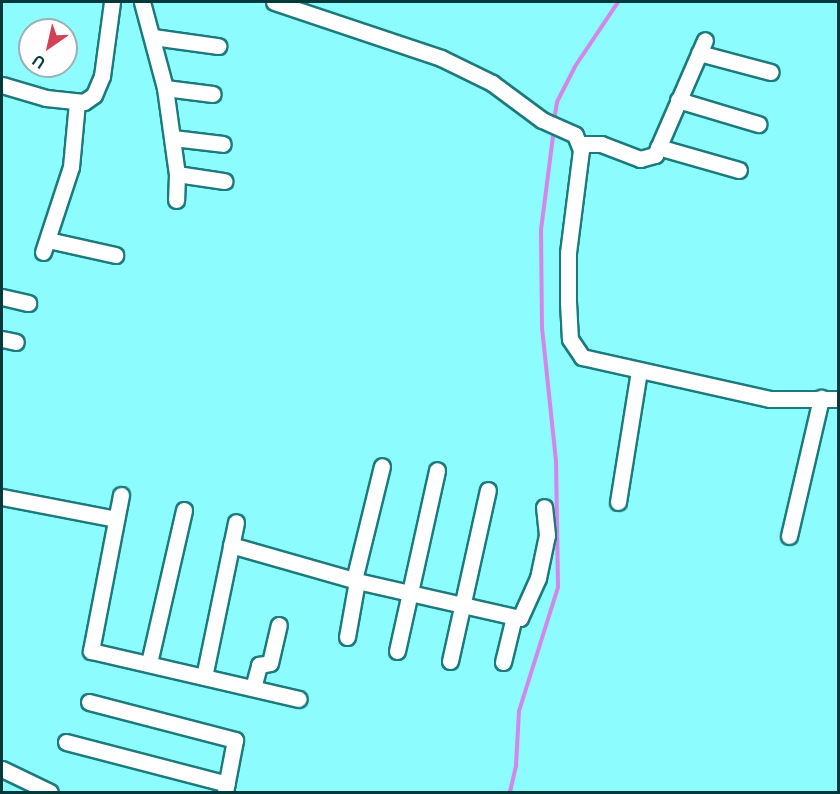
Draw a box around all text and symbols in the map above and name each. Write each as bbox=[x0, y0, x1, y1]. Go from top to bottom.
north arrow bbox=[18, 18, 78, 78]
text: U bbox=[29, 51, 49, 73]

